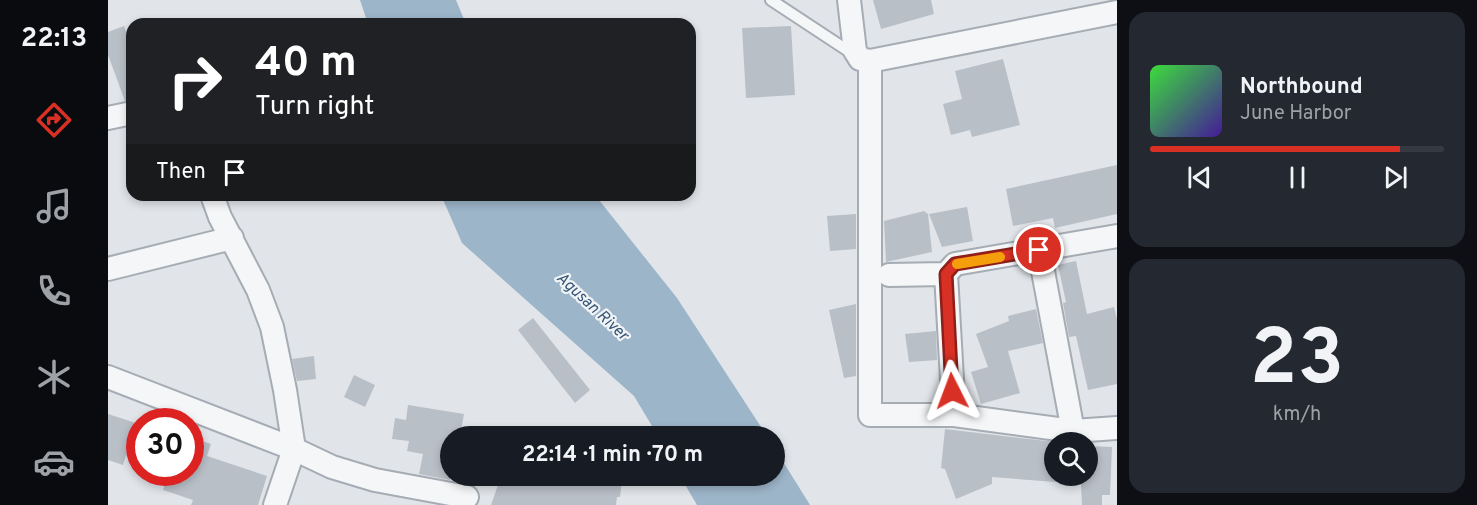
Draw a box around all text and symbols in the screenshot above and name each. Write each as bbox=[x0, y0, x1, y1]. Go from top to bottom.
text: 22:13 bbox=[21, 22, 87, 56]
text: 40 m bbox=[255, 38, 357, 91]
icon: right bbox=[156, 42, 234, 120]
text: Northbound bbox=[1240, 74, 1363, 101]
text: Turn right bbox=[255, 90, 374, 124]
icon: directions bbox=[33, 99, 75, 141]
text: June Harbor bbox=[1240, 101, 1352, 127]
icon: arrive bbox=[218, 156, 251, 189]
text: Then bbox=[156, 159, 206, 186]
icon: previous bbox=[1183, 161, 1216, 194]
icon: pause bbox=[1281, 161, 1314, 194]
icon: next bbox=[1379, 161, 1412, 194]
icon: music bbox=[33, 185, 75, 227]
pin bbox=[1013, 224, 1064, 275]
icon: arrive bbox=[1022, 233, 1055, 266]
water label: Agusan River bbox=[552, 268, 634, 347]
icon: phone bbox=[33, 270, 75, 312]
text: 23 bbox=[1250, 313, 1344, 412]
icon: climate bbox=[33, 356, 75, 398]
position arrow bbox=[920, 359, 984, 423]
text: km/h bbox=[1273, 402, 1321, 428]
speed limit sign: 30 bbox=[126, 408, 204, 486]
map controls bbox=[1044, 432, 1098, 486]
button: search bbox=[1044, 432, 1098, 486]
icon: car bbox=[33, 441, 75, 483]
text: 22:14 · 1 min · 70 m bbox=[522, 442, 703, 469]

